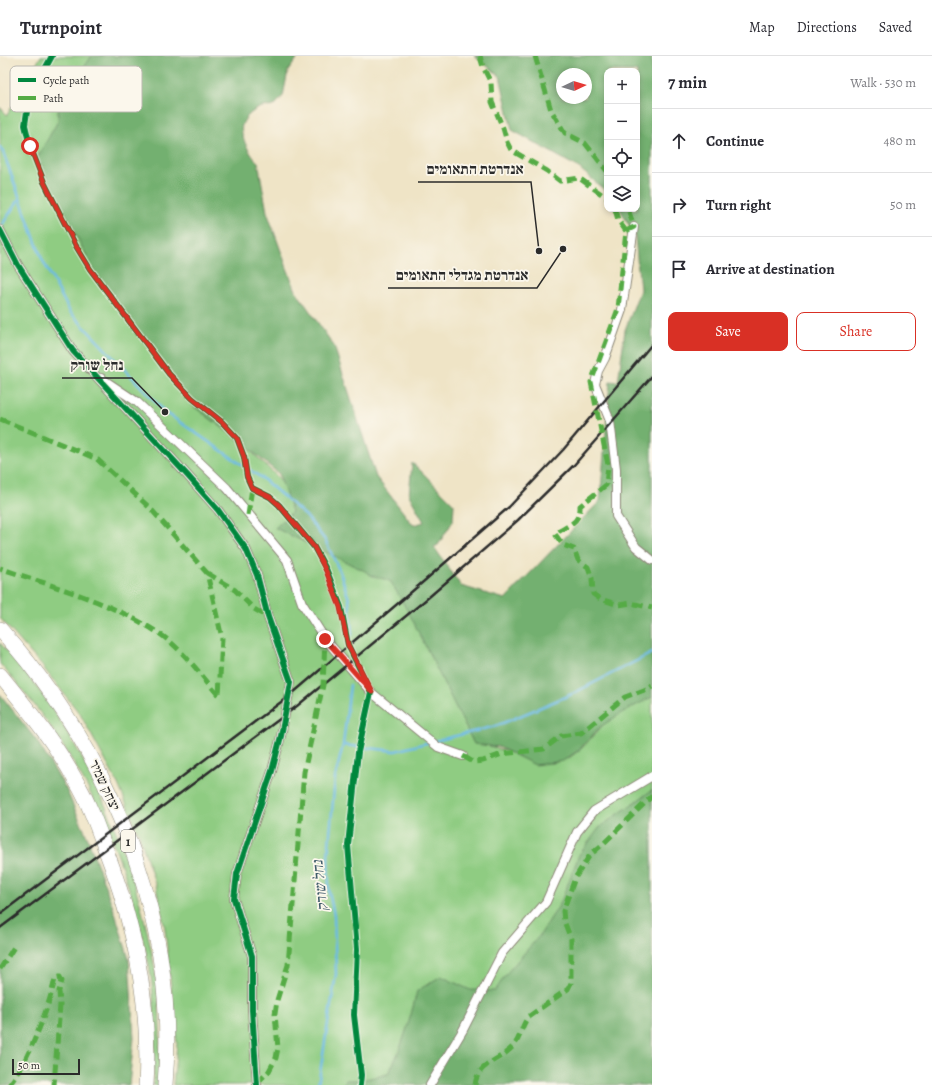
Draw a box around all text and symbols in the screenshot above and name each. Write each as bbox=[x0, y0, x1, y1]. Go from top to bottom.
text: Turnpoint bbox=[20, 15, 102, 41]
text: Map bbox=[749, 18, 775, 37]
text: Directions bbox=[797, 18, 857, 37]
text: Saved bbox=[879, 18, 912, 37]
legend bbox=[10, 66, 142, 112]
north arrow bbox=[556, 68, 592, 104]
map controls bbox=[604, 68, 640, 212]
button: + bbox=[604, 68, 640, 104]
text: 7 min bbox=[668, 71, 707, 94]
text: Cycle path bbox=[43, 73, 90, 88]
text: Walk · 530 m bbox=[850, 74, 916, 91]
text: Path bbox=[43, 91, 64, 106]
button: − bbox=[604, 104, 640, 140]
icon: ahead bbox=[668, 130, 690, 152]
text: Continue bbox=[706, 131, 764, 151]
text: 480 m bbox=[883, 132, 916, 149]
route start bbox=[21, 137, 39, 155]
button: locate bbox=[604, 140, 640, 176]
callout: אנדרטת התאומים bbox=[418, 155, 531, 182]
text: אנדרטת התאומים bbox=[426, 159, 524, 179]
button: layers bbox=[604, 176, 640, 212]
icon: right bbox=[668, 194, 690, 216]
text: Turn right bbox=[706, 195, 771, 215]
text: 50 m bbox=[890, 196, 916, 213]
icon: arrive bbox=[668, 258, 690, 280]
text: Arrive at destination bbox=[706, 259, 835, 279]
callout: אנדרטת מגדלי התאומים bbox=[388, 261, 537, 288]
text: אנדרטת מגדלי התאומים bbox=[396, 265, 528, 285]
button: Save bbox=[668, 312, 788, 351]
button: Share bbox=[796, 312, 916, 351]
callout: נחל שורק bbox=[62, 351, 132, 378]
text: נחל שורק bbox=[70, 355, 124, 375]
route end bbox=[316, 630, 334, 648]
street label: יצחק שמיר bbox=[84, 757, 125, 814]
road number: 1 bbox=[121, 830, 135, 852]
water label: נחל שורק bbox=[307, 859, 333, 912]
scale bar bbox=[12, 1057, 80, 1076]
text: 50 m bbox=[18, 1058, 40, 1073]

